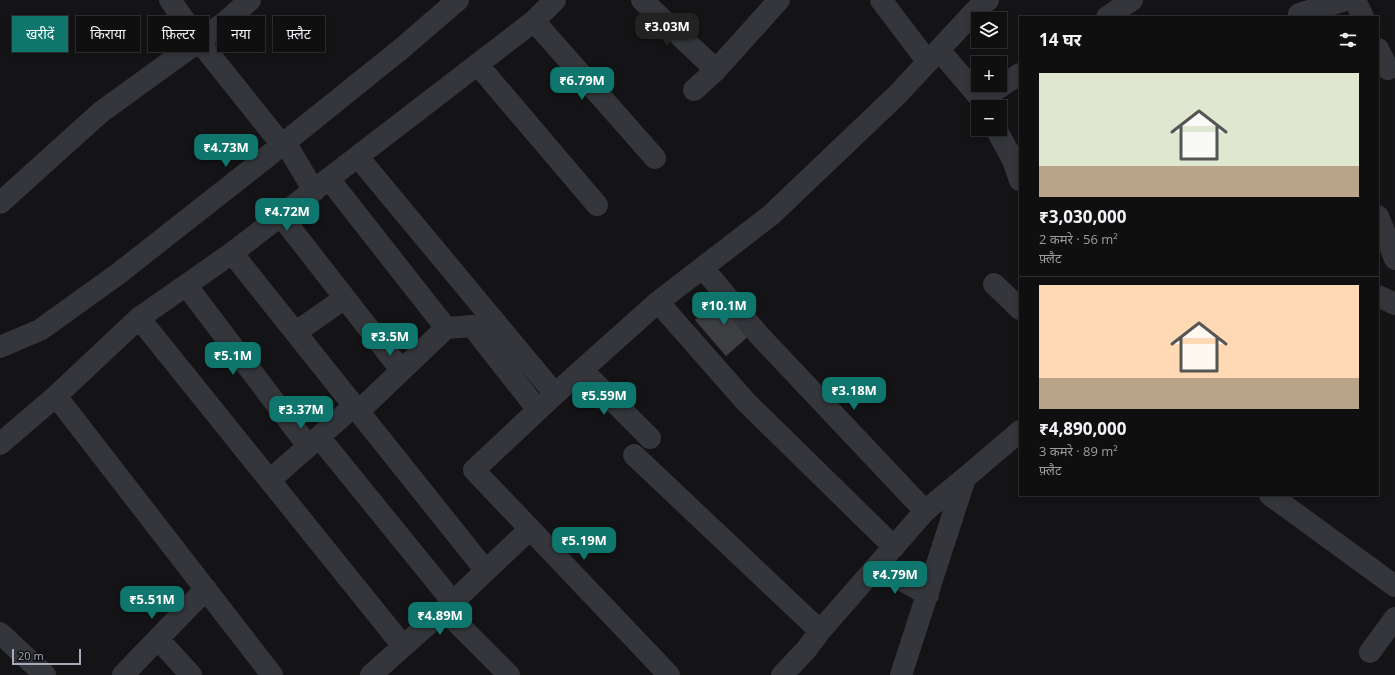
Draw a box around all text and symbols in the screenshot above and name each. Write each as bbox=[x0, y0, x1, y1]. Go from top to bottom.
map controls bbox=[971, 12, 1007, 136]
button: layers bbox=[971, 12, 1007, 48]
pin: ₹3.03M bbox=[634, 13, 700, 47]
chip: खरीदें bbox=[12, 16, 68, 52]
chip: किराया bbox=[76, 16, 140, 52]
chip: फ़िल्टर bbox=[148, 16, 209, 52]
chip: नया bbox=[217, 16, 265, 52]
chip: फ़्लैट bbox=[273, 16, 325, 52]
text: ₹3.03M bbox=[644, 17, 690, 35]
text: 14 घर bbox=[1039, 28, 1081, 51]
icon: filters bbox=[1337, 29, 1359, 51]
button: + bbox=[971, 56, 1007, 92]
pin: ₹6.79M bbox=[549, 67, 615, 101]
text: ₹6.79M bbox=[559, 71, 605, 89]
icon: home bbox=[1163, 99, 1235, 171]
button: − bbox=[971, 100, 1007, 136]
pin: ₹4.73M bbox=[193, 134, 259, 168]
text: ₹4.73M bbox=[203, 138, 249, 156]
pin: ₹4.72M bbox=[254, 198, 320, 232]
text: ₹4.72M bbox=[264, 202, 310, 220]
text: ₹3,030,000 bbox=[1039, 205, 1126, 228]
text: 2 कमरे · 56 m² bbox=[1039, 230, 1118, 248]
text: फ़्लैट bbox=[1039, 249, 1062, 267]
pin: ₹10.1M bbox=[691, 292, 757, 326]
text: ₹10.1M bbox=[701, 296, 747, 314]
icon: home bbox=[1163, 311, 1235, 383]
pin: ₹3.5M bbox=[362, 323, 418, 357]
text: ₹3.5M bbox=[371, 327, 409, 345]
pin: ₹5.1M bbox=[205, 342, 261, 376]
text: ₹5.1M bbox=[214, 346, 252, 364]
pin: ₹3.18M bbox=[821, 377, 887, 411]
text: ₹3.18M bbox=[831, 381, 877, 399]
pin: ₹5.59M bbox=[571, 382, 637, 416]
text: ₹5.59M bbox=[581, 386, 627, 404]
pin: ₹3.37M bbox=[268, 396, 334, 430]
text: ₹3.37M bbox=[278, 400, 324, 418]
text: ₹4,890,000 bbox=[1039, 417, 1126, 440]
text: 3 कमरे · 89 m² bbox=[1039, 442, 1118, 460]
text: फ़्लैट bbox=[1039, 461, 1062, 479]
pin: ₹5.19M bbox=[551, 527, 617, 561]
text: ₹5.19M bbox=[561, 531, 607, 549]
pin: ₹4.79M bbox=[862, 561, 928, 595]
text: ₹4.79M bbox=[872, 565, 918, 583]
pin: ₹5.51M bbox=[119, 586, 185, 620]
text: ₹5.51M bbox=[129, 590, 175, 608]
pin: ₹4.89M bbox=[407, 602, 473, 636]
text: ₹4.89M bbox=[417, 606, 463, 624]
scale bar bbox=[12, 647, 81, 666]
text: 20 m bbox=[18, 648, 44, 663]

